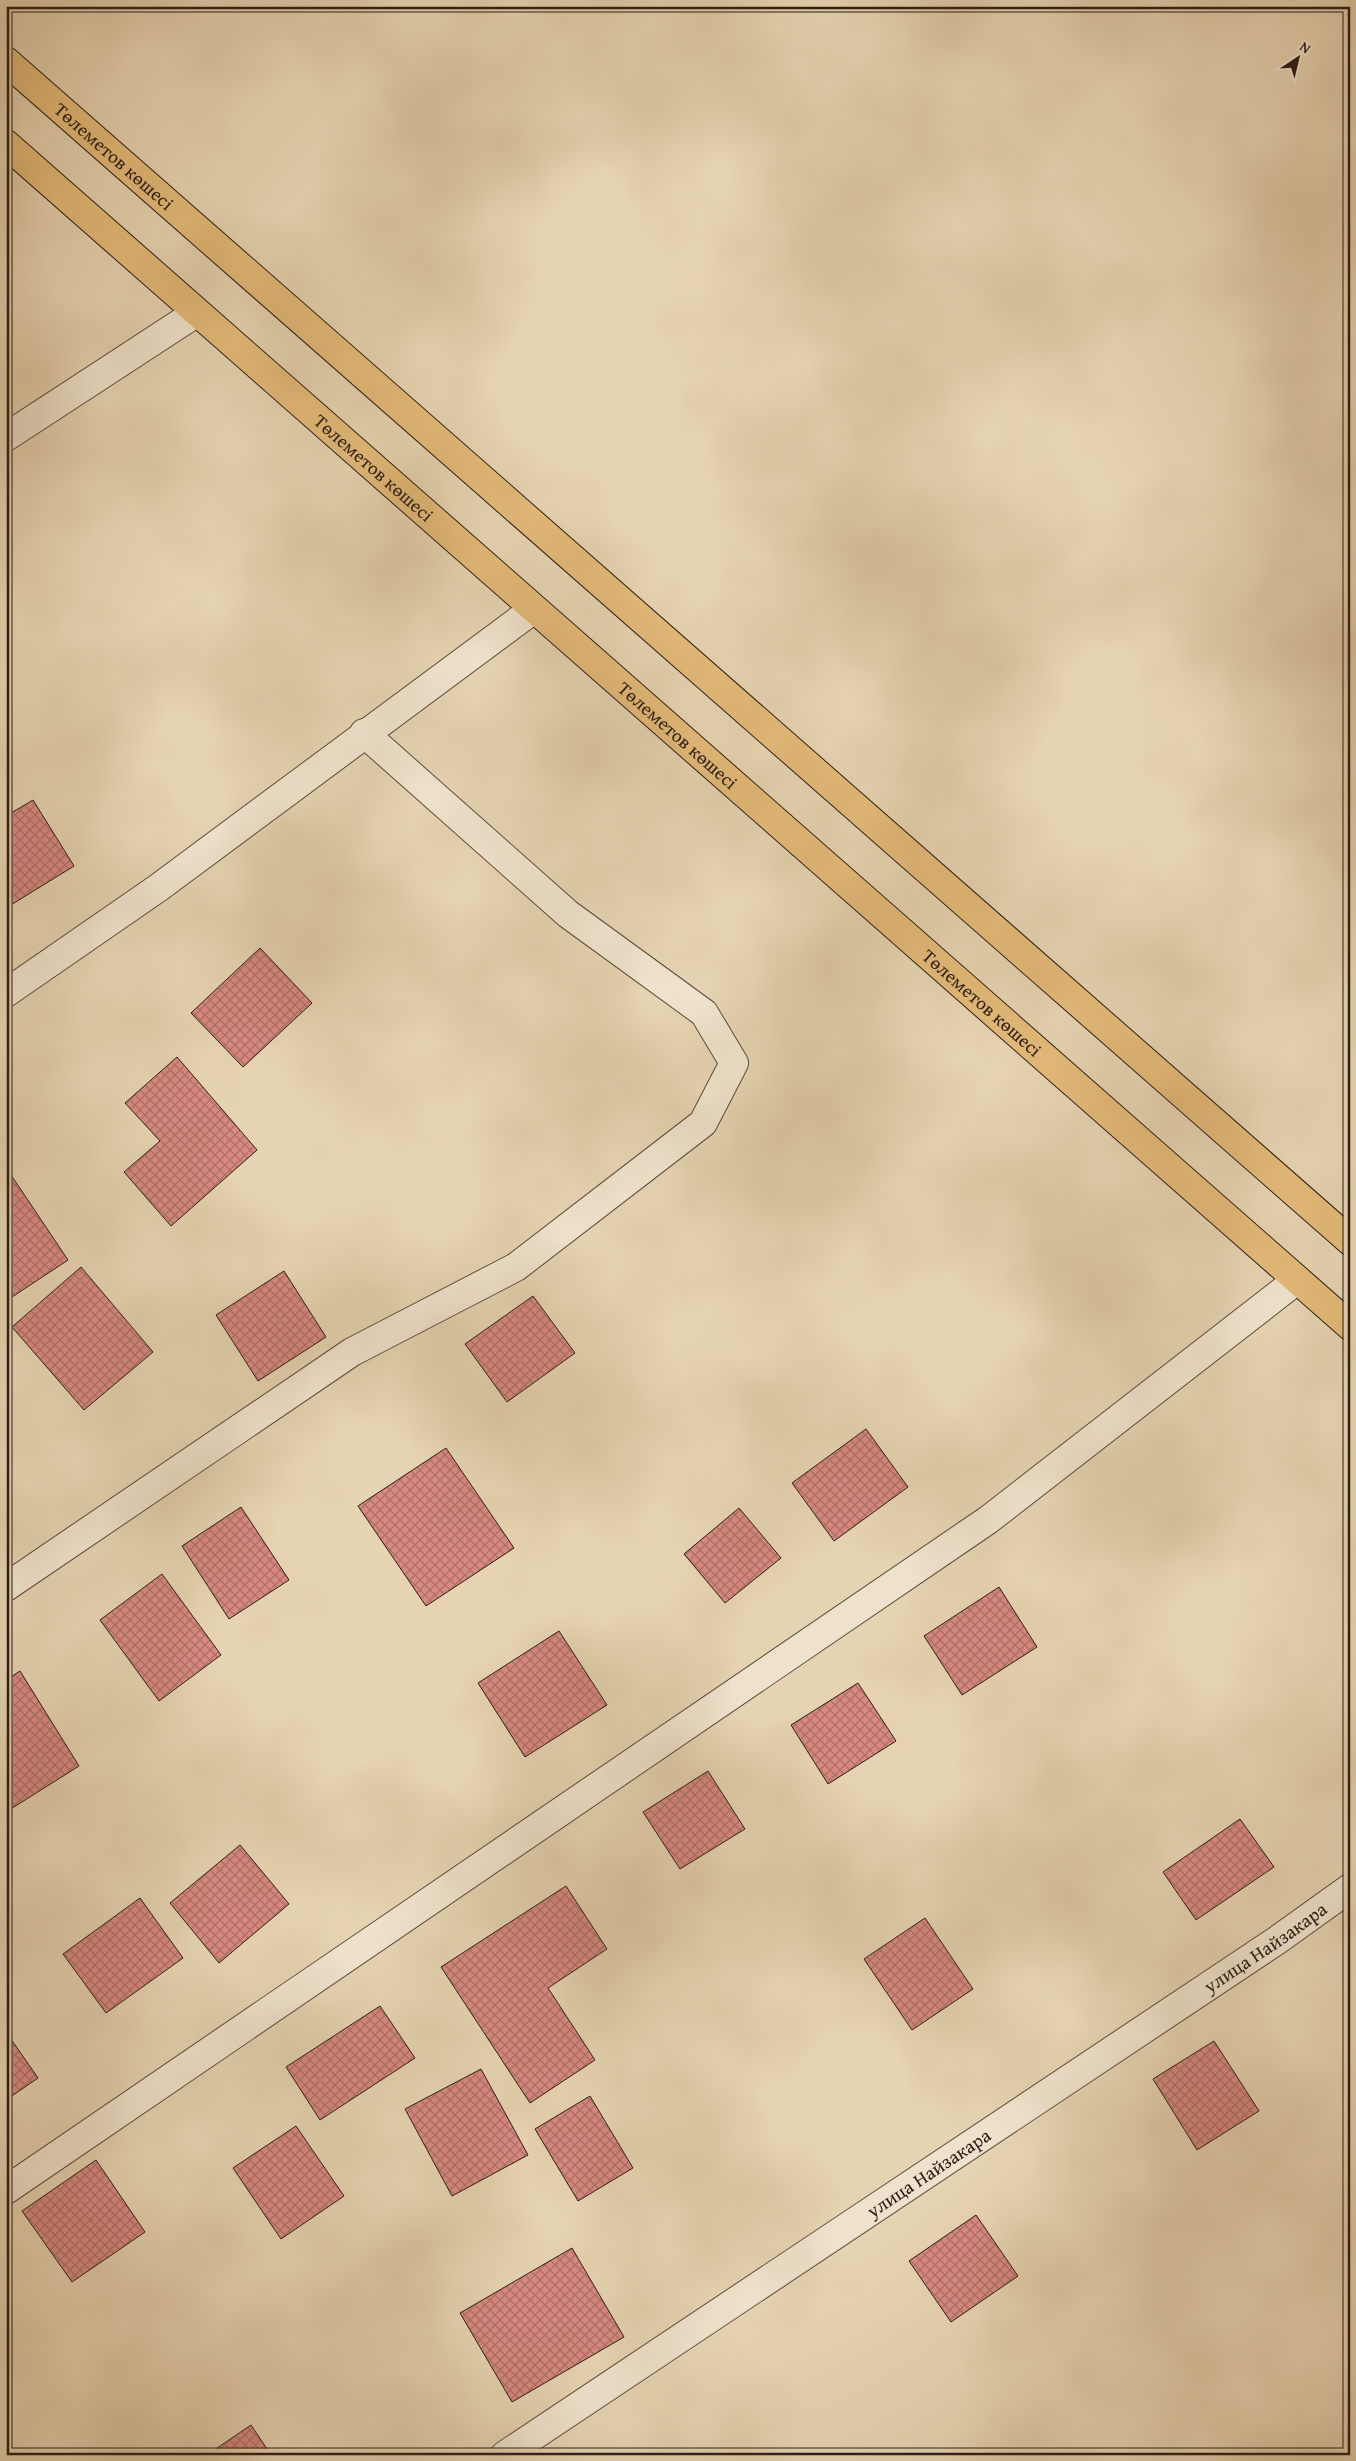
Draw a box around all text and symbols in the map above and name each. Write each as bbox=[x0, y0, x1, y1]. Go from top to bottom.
north arrow bbox=[1274, 32, 1324, 82]
text: N bbox=[1296, 36, 1316, 59]
street label: Төлеметов көшесі bbox=[48, 96, 180, 216]
street label: Төлеметов көшесі bbox=[308, 407, 440, 528]
street label: Төлеметов көшесі bbox=[612, 675, 744, 796]
street label: Төлеметов көшесі bbox=[916, 942, 1048, 1063]
street label: улица Найзакара bbox=[1197, 1895, 1332, 2000]
street label: улица Найзакара bbox=[860, 2121, 996, 2225]

